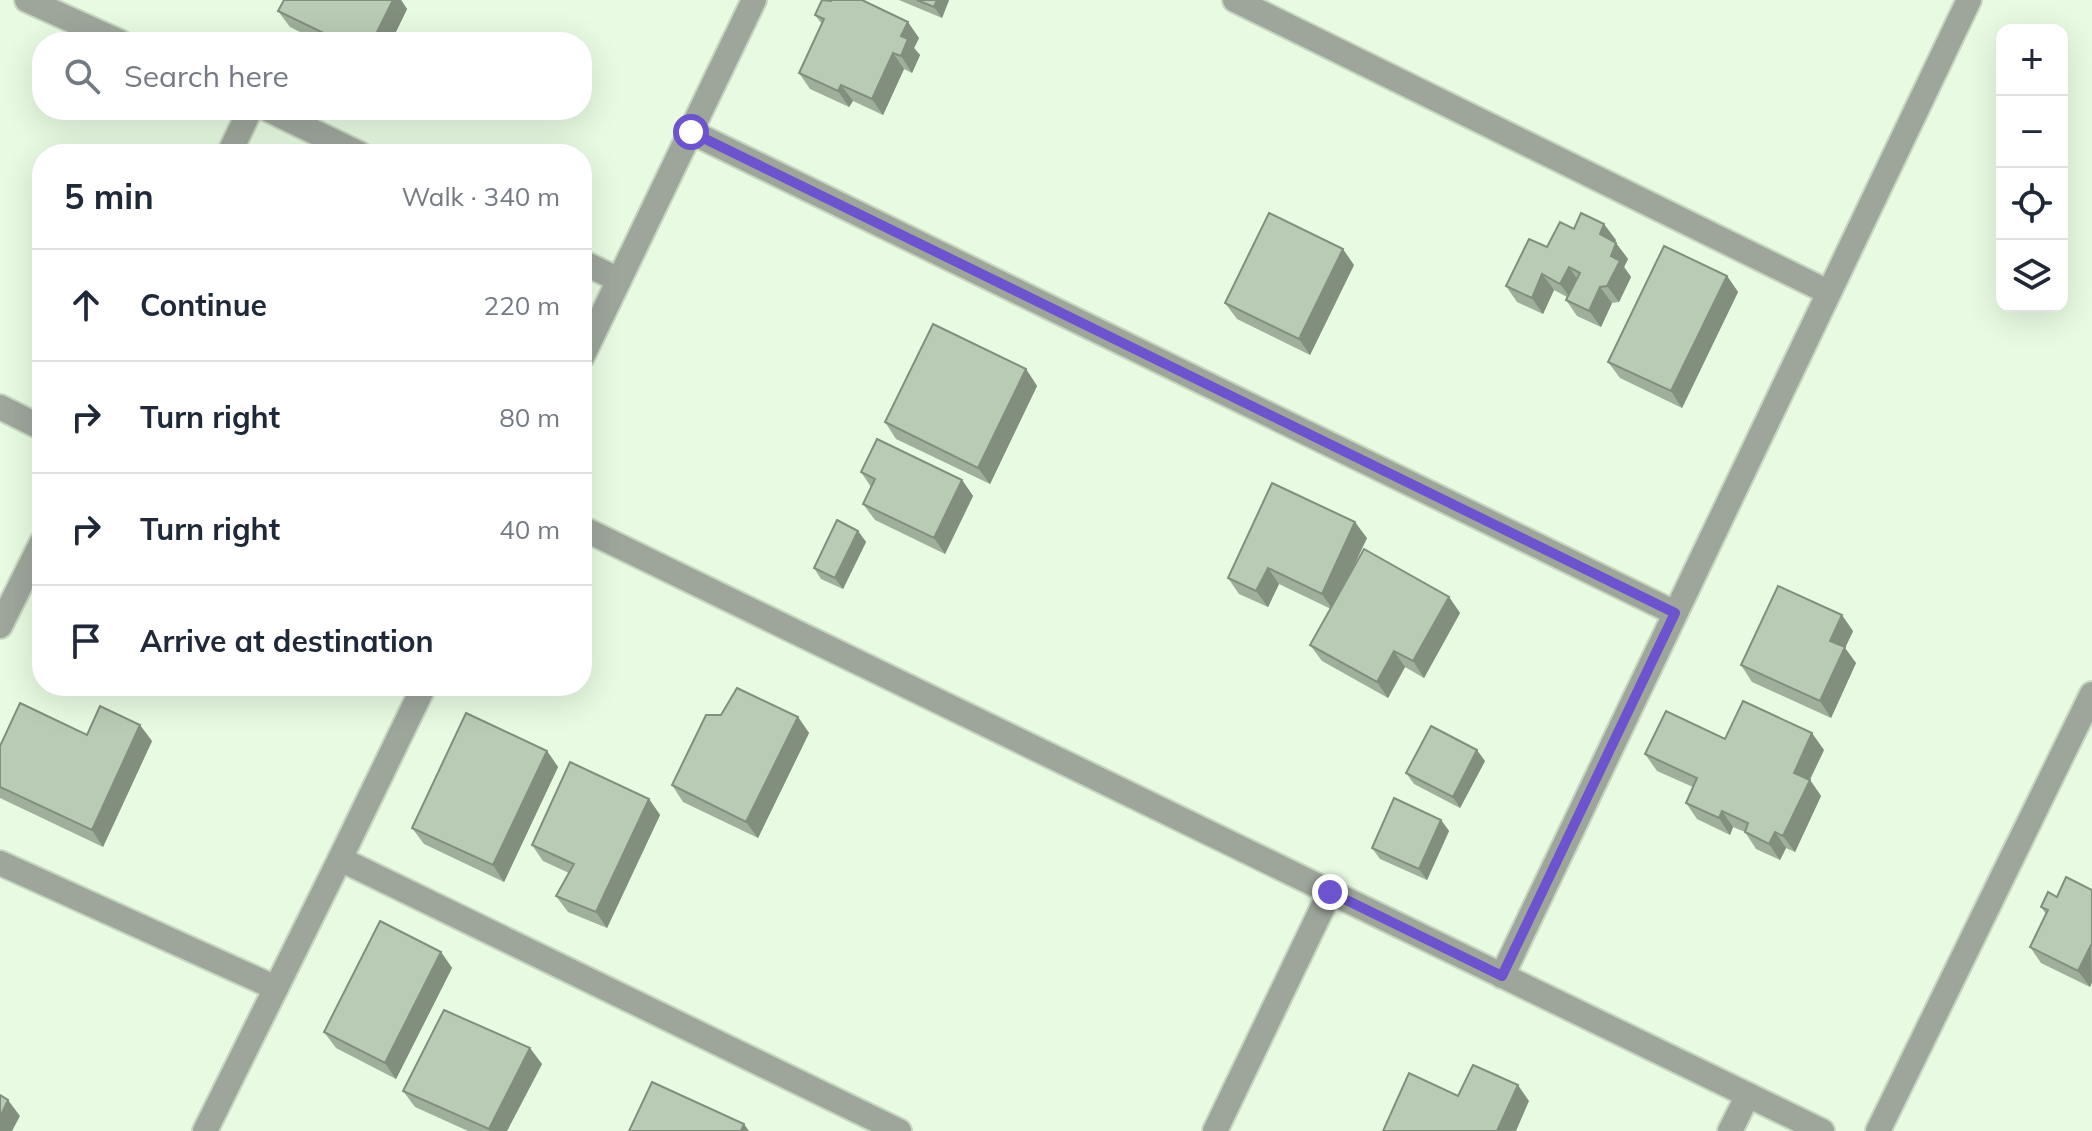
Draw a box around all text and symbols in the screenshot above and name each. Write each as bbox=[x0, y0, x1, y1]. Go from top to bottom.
map controls bbox=[1996, 24, 2068, 312]
button: + bbox=[1996, 24, 2068, 96]
search box bbox=[32, 32, 592, 120]
icon: search bbox=[60, 54, 104, 98]
text: Search here bbox=[124, 57, 289, 95]
button: − bbox=[1996, 96, 2068, 168]
route start bbox=[673, 114, 709, 150]
button: locate bbox=[1996, 168, 2068, 240]
text: 5 min bbox=[64, 175, 154, 218]
text: Walk · 340 m bbox=[401, 180, 560, 213]
button: layers bbox=[1996, 240, 2068, 312]
icon: ahead bbox=[64, 283, 108, 327]
text: Continue bbox=[140, 286, 267, 324]
text: 220 m bbox=[484, 289, 560, 322]
icon: right bbox=[64, 395, 108, 439]
text: Turn right bbox=[140, 398, 280, 436]
text: 80 m bbox=[499, 401, 560, 434]
icon: right bbox=[64, 507, 108, 551]
text: Turn right bbox=[140, 510, 280, 548]
text: 40 m bbox=[499, 513, 560, 546]
icon: arrive bbox=[64, 619, 108, 663]
text: Arrive at destination bbox=[140, 622, 434, 660]
route end bbox=[1312, 874, 1348, 910]

